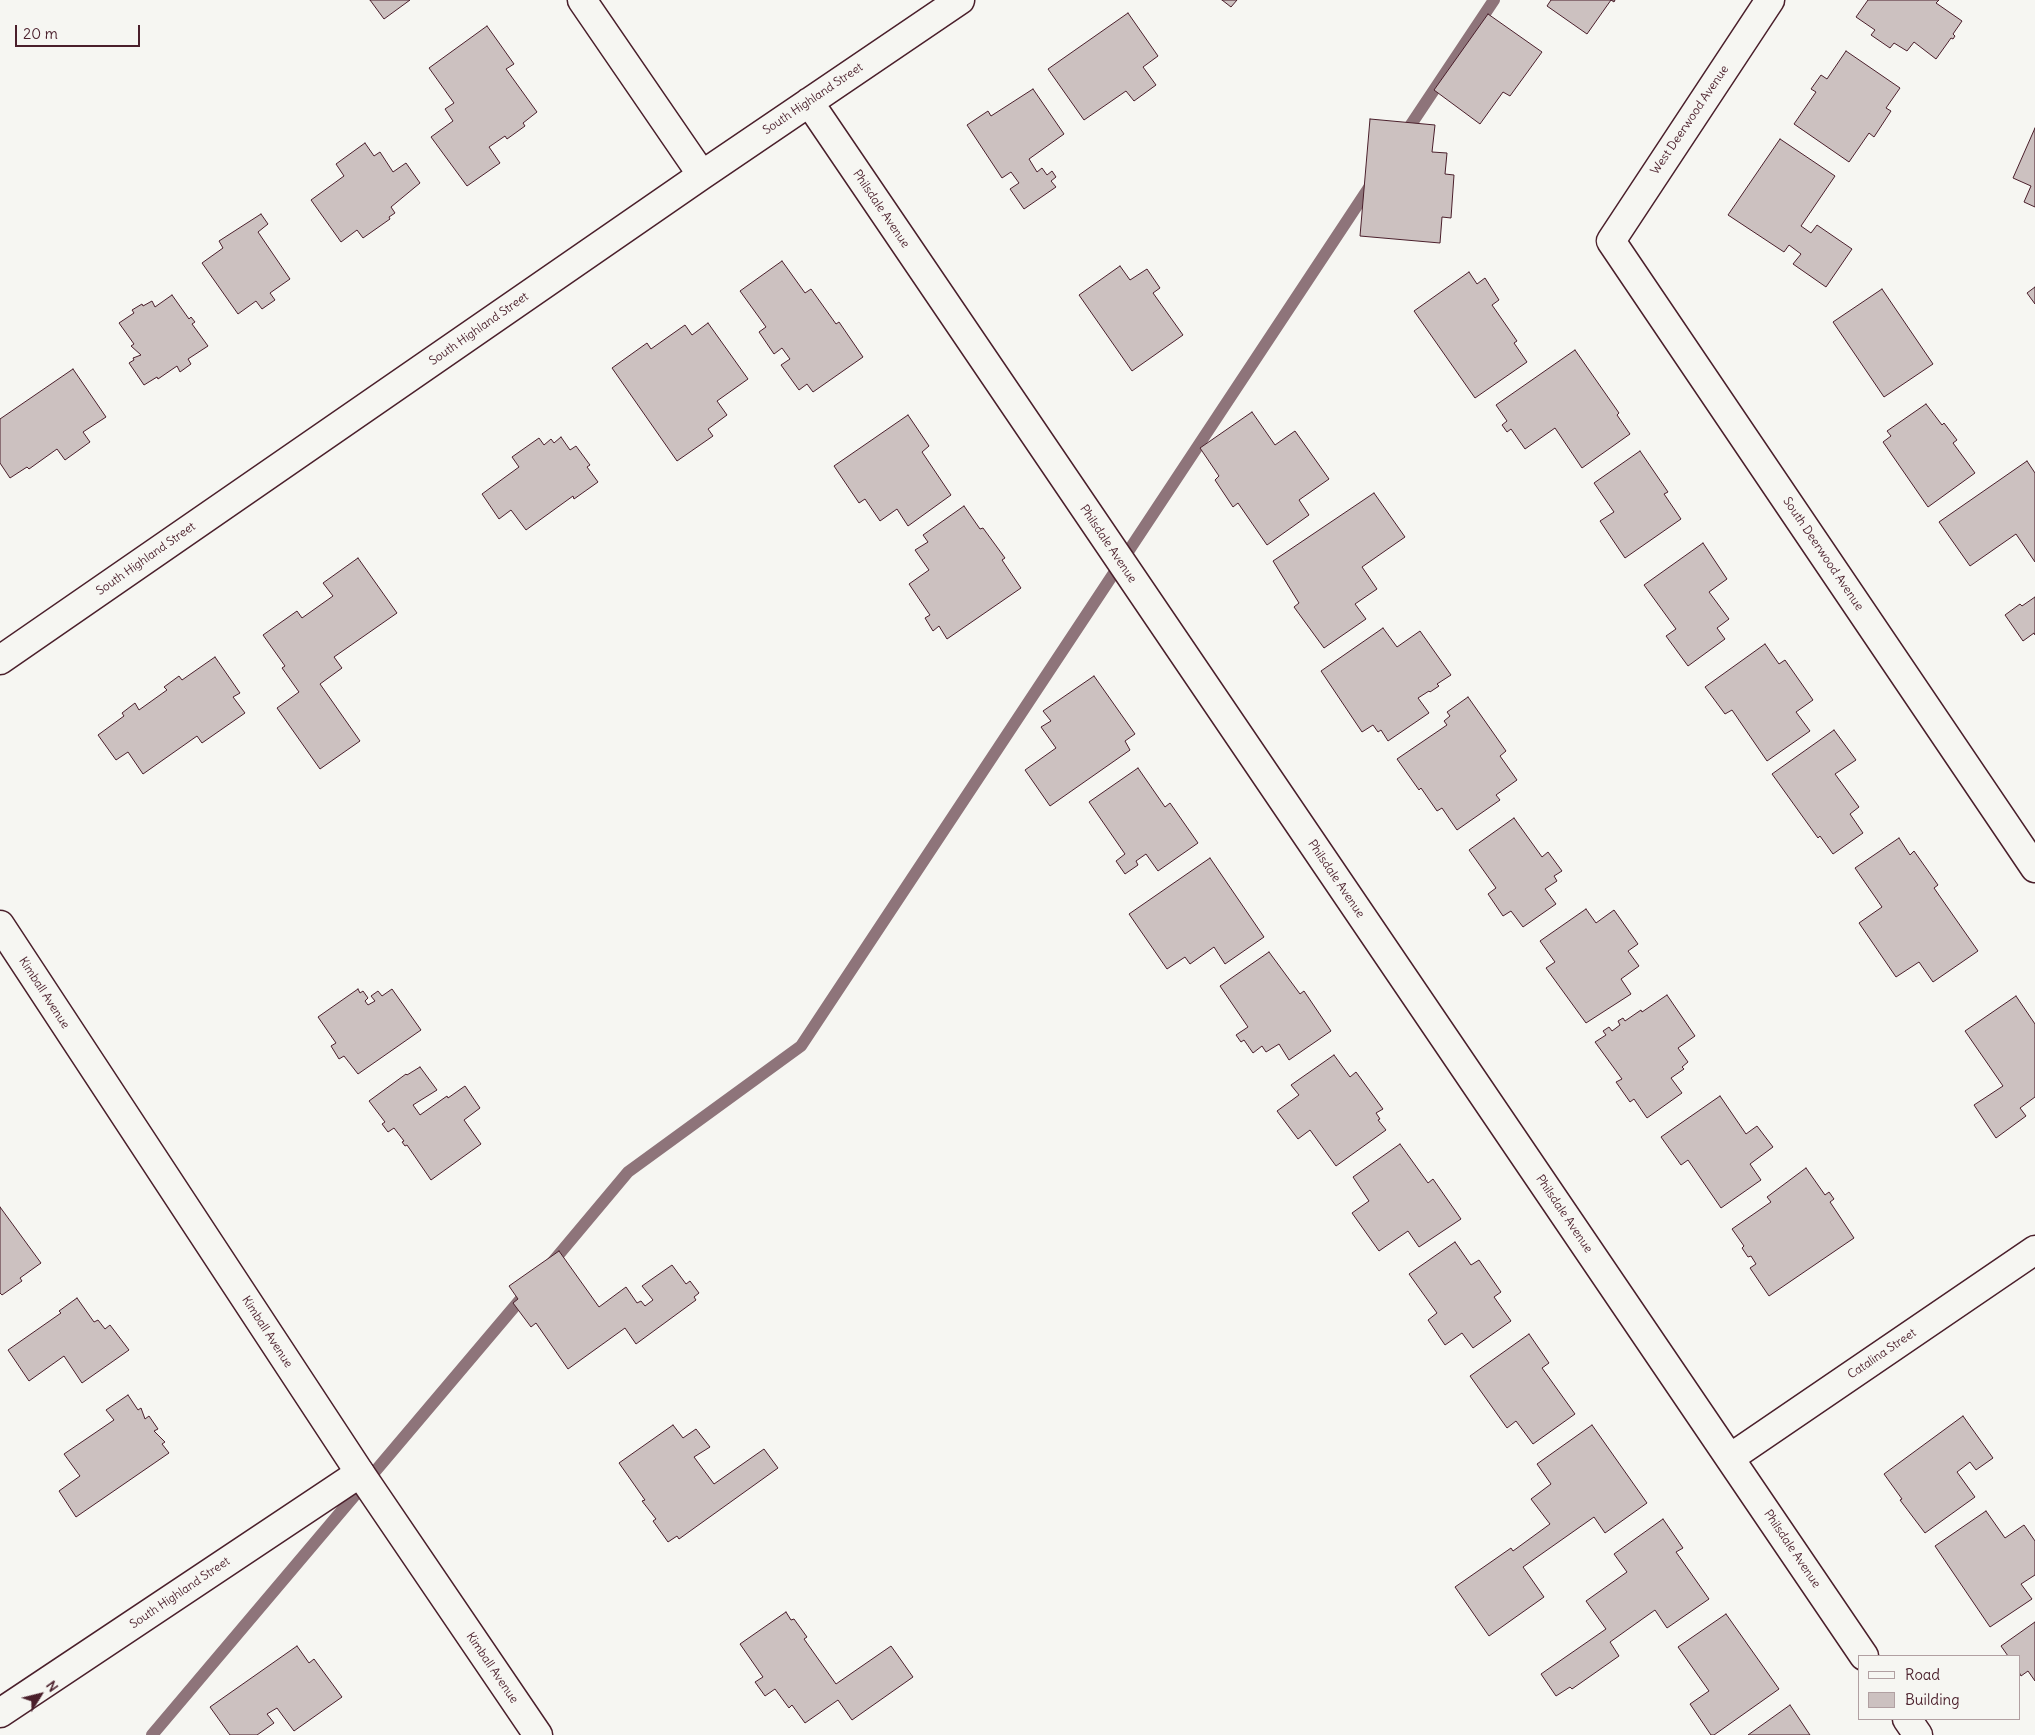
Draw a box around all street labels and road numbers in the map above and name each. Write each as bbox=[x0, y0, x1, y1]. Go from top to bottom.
street label: South Highland Street bbox=[760, 60, 866, 138]
street label: West Deerwood Avenue bbox=[1648, 63, 1732, 177]
street label: Philsdale Avenue bbox=[850, 167, 912, 251]
street label: South Highland Street bbox=[427, 289, 531, 369]
street label: South Deerwood Avenue bbox=[1780, 495, 1866, 613]
street label: Philsdale Avenue bbox=[1077, 502, 1139, 586]
street label: South Highland Street bbox=[94, 519, 198, 599]
street label: Philsdale Avenue bbox=[1305, 837, 1367, 921]
street label: Kimball Avenue bbox=[15, 954, 73, 1032]
street label: Philsdale Avenue bbox=[1533, 1172, 1595, 1256]
street label: Kimball Avenue bbox=[238, 1293, 296, 1371]
street label: Catalina Street bbox=[1845, 1326, 1919, 1382]
street label: Philsdale Avenue bbox=[1761, 1507, 1823, 1591]
street label: South Highland Street bbox=[127, 1554, 233, 1632]
street label: Kimball Avenue bbox=[463, 1630, 521, 1706]

